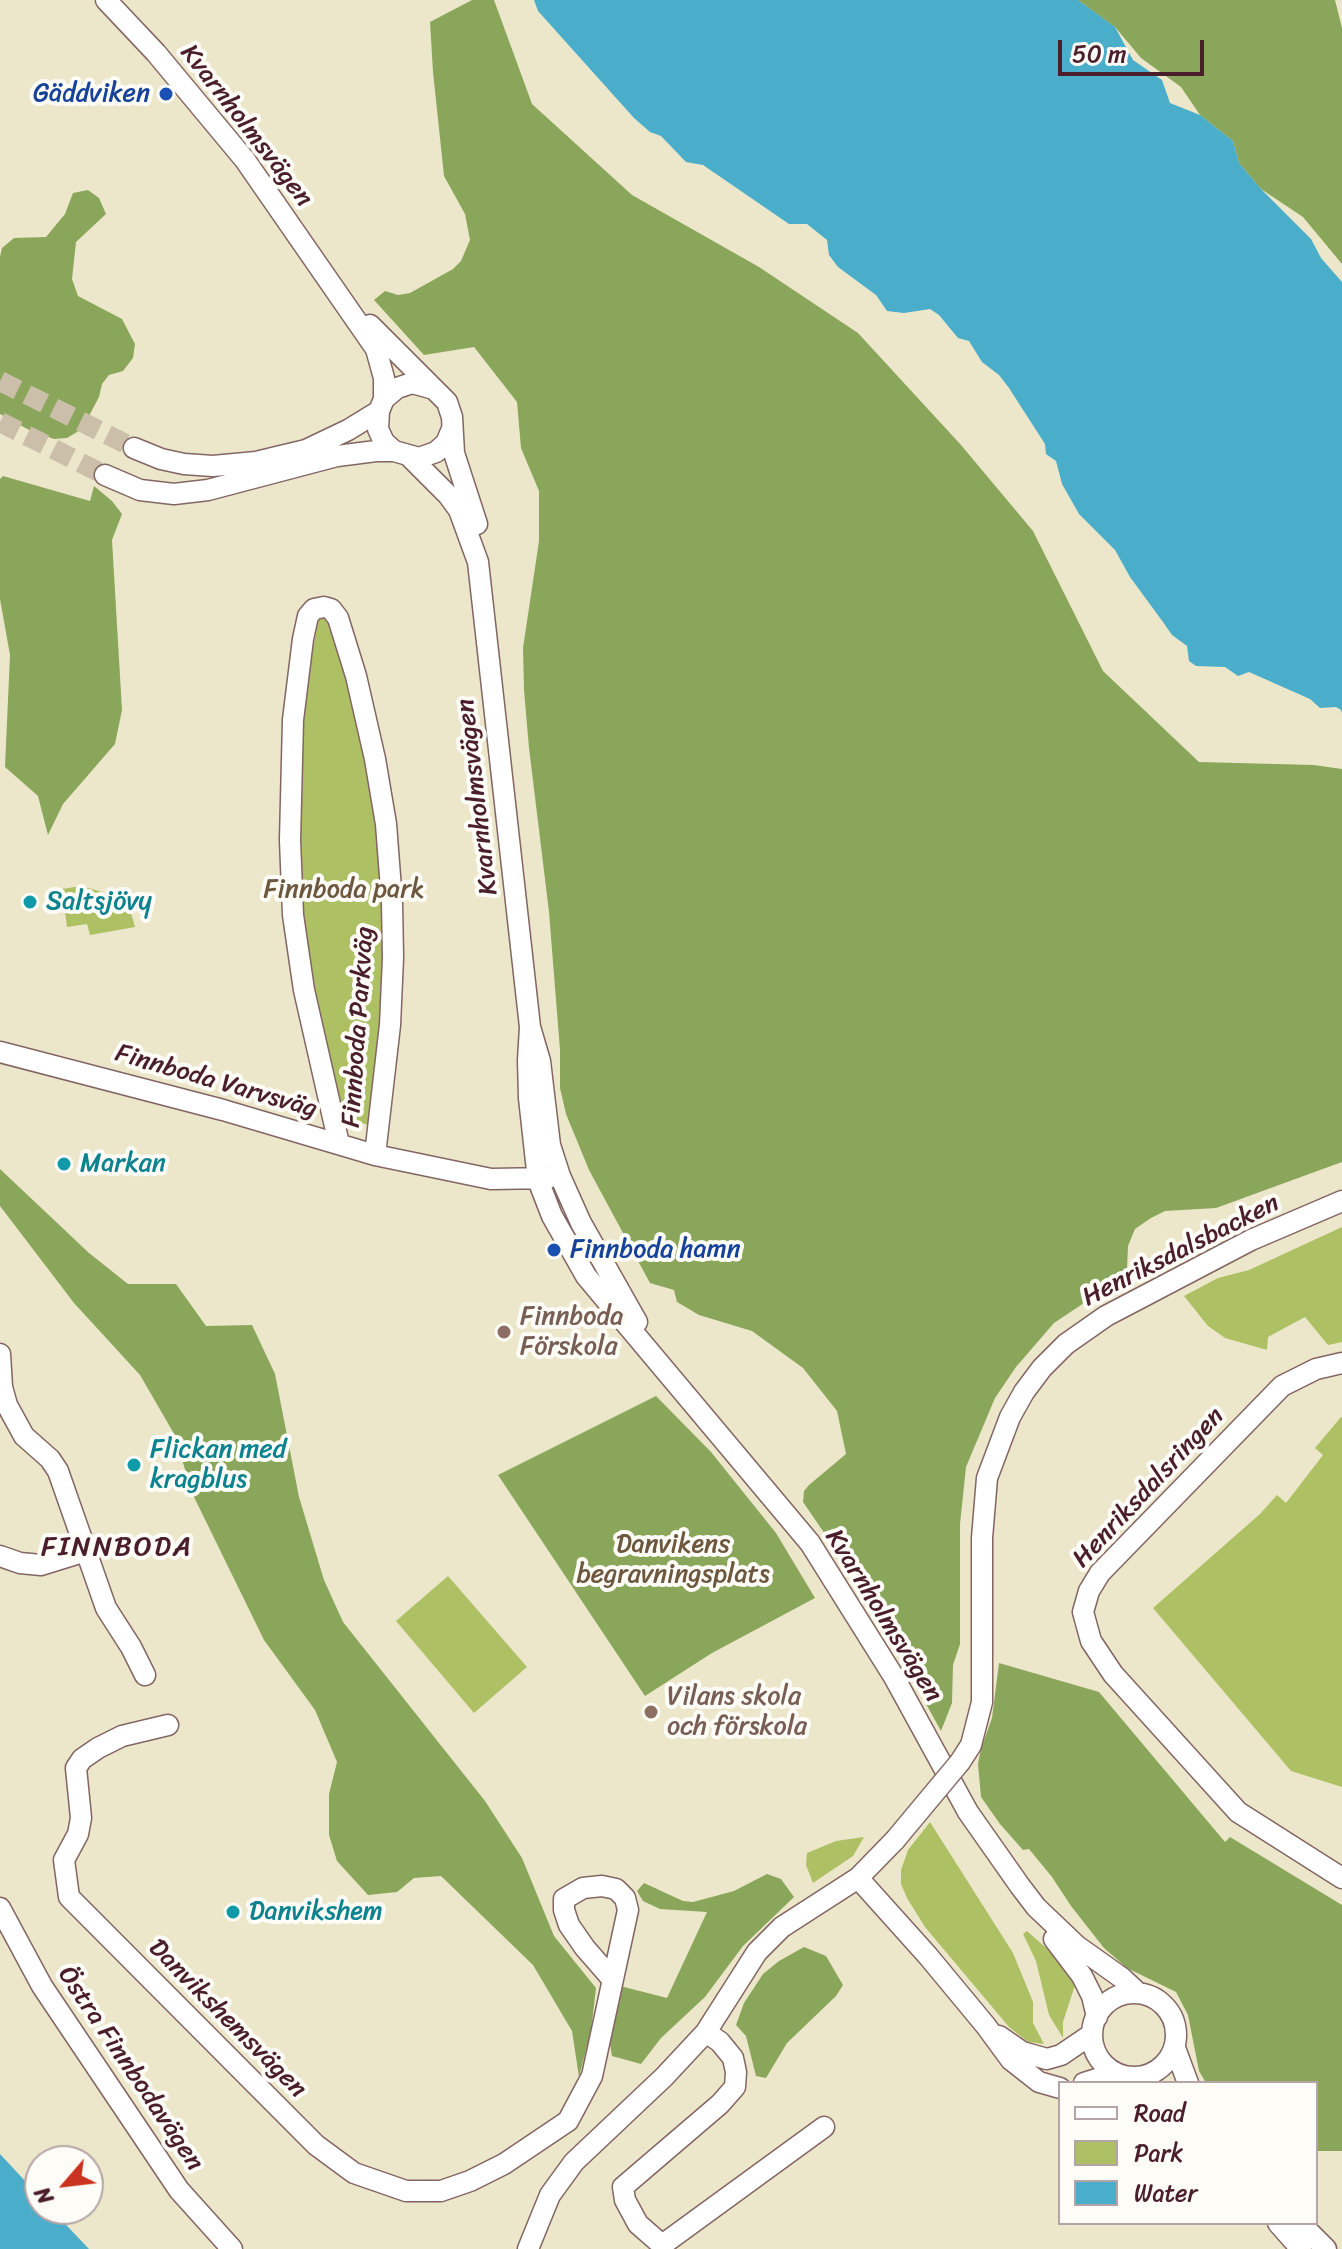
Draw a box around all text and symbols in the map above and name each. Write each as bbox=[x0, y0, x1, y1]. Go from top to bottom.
scale bar bbox=[1062, 24, 1208, 74]
text: 50 m bbox=[1072, 33, 1127, 75]
street label: Kvarnholmsvägen bbox=[173, 39, 319, 213]
place label: Gäddviken bbox=[33, 78, 150, 110]
marker: Gäddviken bbox=[157, 85, 175, 103]
street label: Kvarnholmsvägen bbox=[450, 697, 506, 897]
park label: Finnboda park bbox=[263, 874, 425, 906]
place label: Saltsjövy bbox=[46, 886, 152, 918]
marker: Saltsjövy bbox=[21, 893, 39, 911]
street label: Finnboda Parkväg bbox=[336, 925, 382, 1129]
street label: Finnboda Varvsväg bbox=[112, 1038, 320, 1126]
place label: Markan bbox=[80, 1148, 166, 1180]
marker: Markan bbox=[55, 1155, 73, 1173]
street label: Henriksdalsbacken bbox=[1077, 1188, 1285, 1314]
place label: Finnboda hamn bbox=[570, 1234, 741, 1266]
marker: Finnboda hamn bbox=[545, 1241, 563, 1259]
place label: Finnboda Förskola bbox=[520, 1301, 623, 1362]
marker: Finnboda Förskola bbox=[495, 1323, 513, 1341]
street label: Henriksdalsringen bbox=[1067, 1401, 1231, 1575]
place label: Flickan med kragblus bbox=[150, 1434, 286, 1496]
marker: Flickan med kragblus bbox=[125, 1456, 143, 1474]
street label: Kvarnholmsvägen bbox=[817, 1524, 949, 1708]
park label: Danvikens begravningsplats bbox=[576, 1529, 770, 1590]
district label: FINNBODA bbox=[41, 1531, 193, 1565]
place label: Vilans skola och förskola bbox=[667, 1681, 807, 1742]
marker: Vilans skola och förskola bbox=[642, 1703, 660, 1721]
place label: Danvikshem bbox=[249, 1896, 383, 1928]
marker: Danvikshem bbox=[224, 1903, 242, 1921]
street label: Danvikshemsvägen bbox=[141, 1933, 313, 2105]
street label: Östra Finnbodavägen bbox=[50, 1961, 210, 2177]
legend bbox=[1058, 2081, 1318, 2225]
text: Road bbox=[1134, 2092, 1185, 2134]
text: Park bbox=[1134, 2132, 1183, 2174]
north arrow bbox=[24, 2145, 104, 2225]
text: Water bbox=[1134, 2172, 1197, 2214]
text: N bbox=[23, 2180, 65, 2211]

